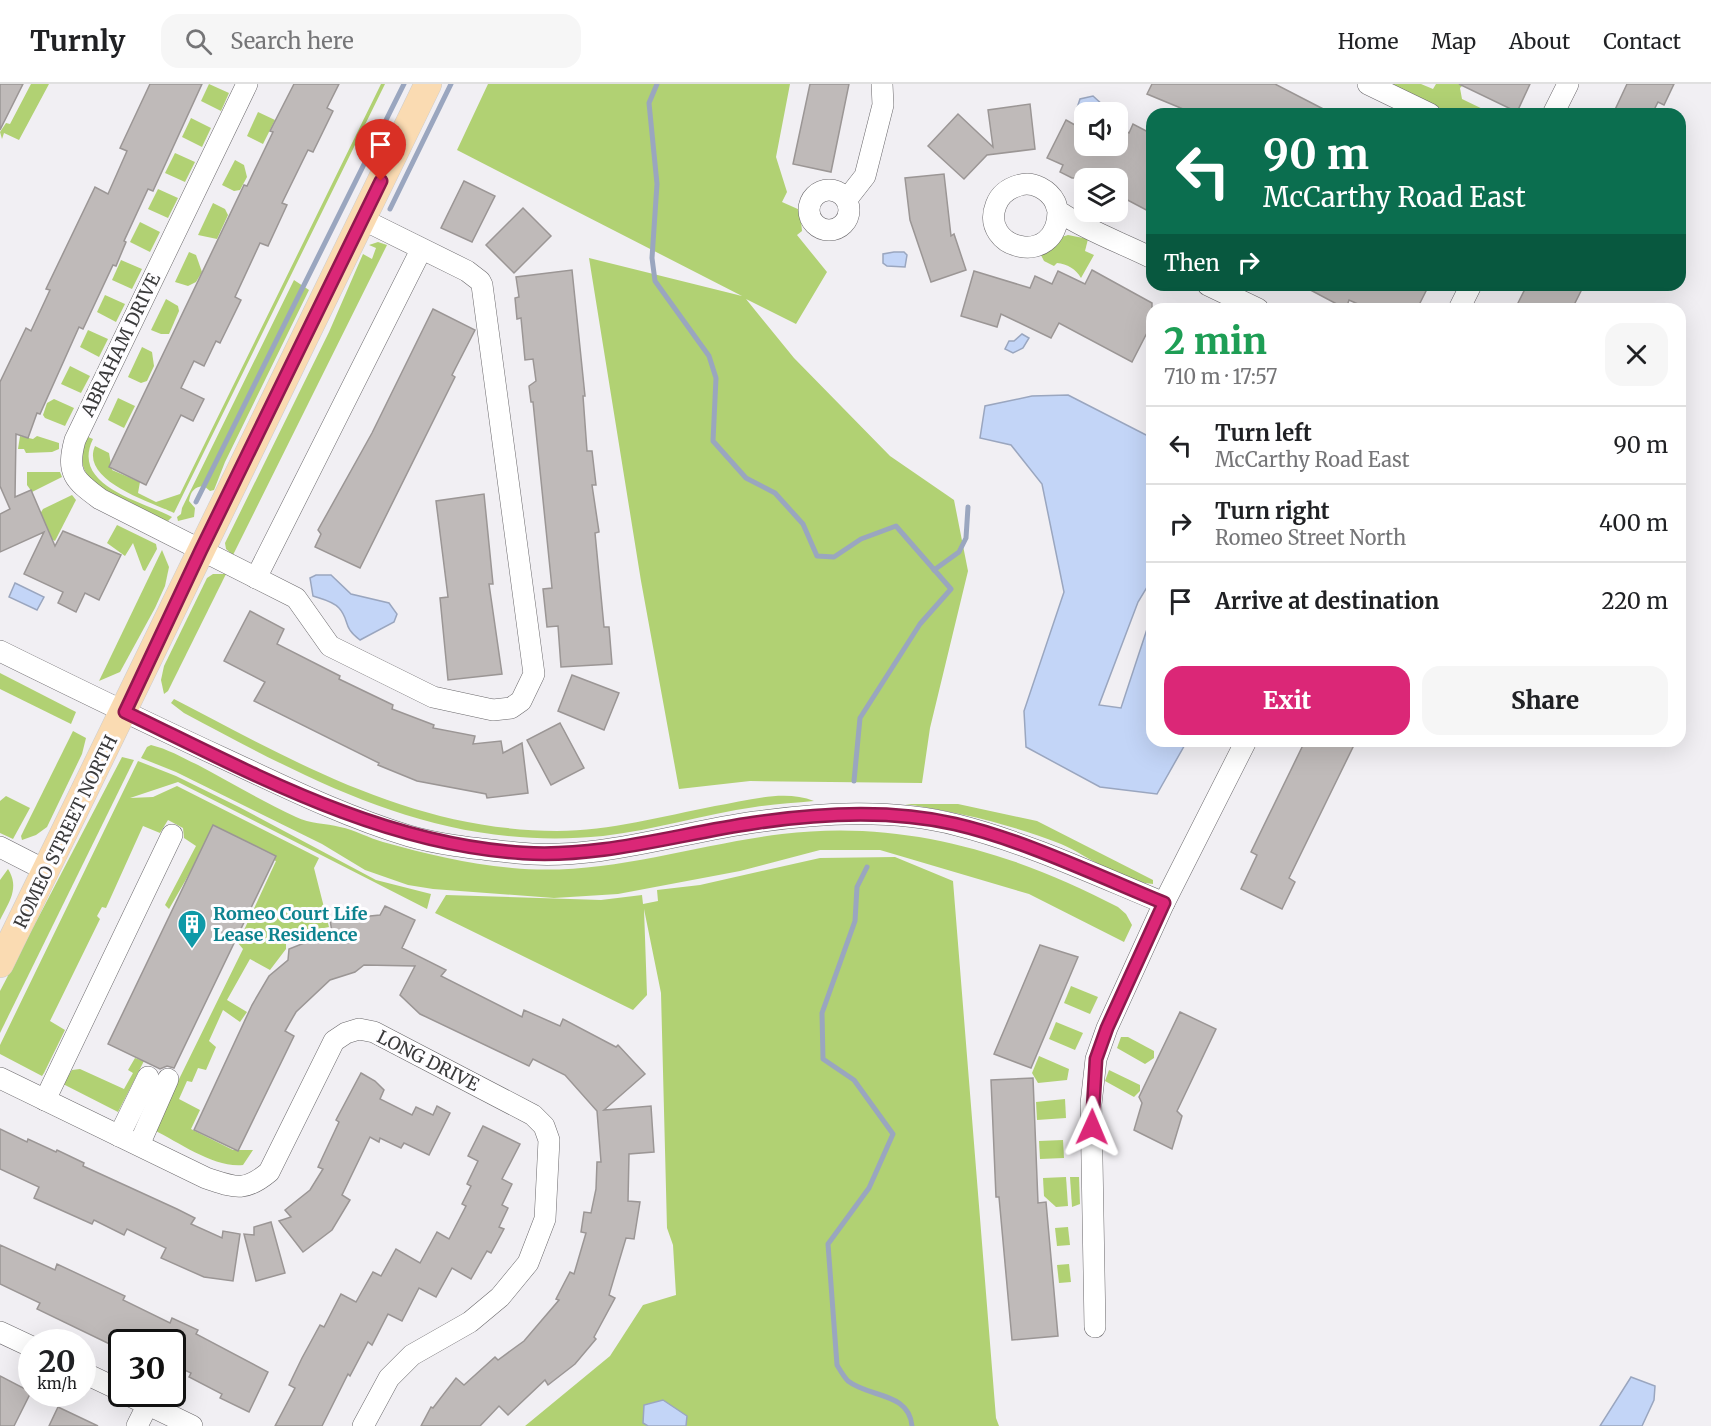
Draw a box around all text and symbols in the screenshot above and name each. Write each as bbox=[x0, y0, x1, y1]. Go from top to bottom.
search box bbox=[161, 14, 581, 68]
text: Turnly bbox=[30, 23, 125, 59]
icon: search bbox=[182, 25, 215, 58]
text: Search here bbox=[230, 27, 354, 55]
text: Home bbox=[1338, 28, 1398, 55]
text: Map bbox=[1431, 28, 1476, 55]
text: About bbox=[1509, 28, 1570, 55]
text: Contact bbox=[1603, 28, 1681, 55]
map controls bbox=[1074, 102, 1128, 222]
button: sound bbox=[1074, 102, 1128, 156]
pin bbox=[355, 119, 406, 181]
icon: arrive bbox=[364, 128, 397, 161]
text: 90 m bbox=[1263, 128, 1369, 180]
icon: left bbox=[1164, 132, 1242, 210]
button: layers bbox=[1074, 168, 1128, 222]
text: McCarthy Road East bbox=[1263, 180, 1526, 214]
icon: right bbox=[1232, 246, 1265, 279]
text: Then bbox=[1164, 249, 1220, 277]
street label: ABRAHAM DRIVE bbox=[75, 269, 165, 421]
text: 2 min bbox=[1164, 319, 1267, 364]
button: close bbox=[1605, 323, 1668, 386]
text: 710 m · 17:57 bbox=[1164, 364, 1277, 389]
text: Turn left bbox=[1215, 419, 1312, 447]
icon: left bbox=[1164, 429, 1197, 462]
text: 90 m bbox=[1613, 431, 1668, 459]
text: McCarthy Road East bbox=[1215, 447, 1410, 472]
text: Turn right bbox=[1215, 497, 1329, 525]
icon: right bbox=[1164, 507, 1197, 540]
text: 400 m bbox=[1599, 509, 1668, 537]
text: Romeo Street North bbox=[1215, 525, 1406, 550]
icon: arrive bbox=[1164, 585, 1197, 618]
text: Arrive at destination bbox=[1215, 587, 1439, 615]
text: 220 m bbox=[1601, 587, 1668, 615]
button: Exit bbox=[1164, 666, 1410, 735]
button: Share bbox=[1422, 666, 1668, 735]
street label: ROMEO STREET NORTH bbox=[9, 731, 122, 932]
place label: Romeo Court Life Lease Residence bbox=[213, 902, 368, 946]
building icon: Romeo Court Life Lease Residence bbox=[176, 908, 208, 950]
street label: LONG DRIVE bbox=[373, 1025, 484, 1096]
position arrow bbox=[1060, 1095, 1124, 1159]
speed limit sign: 30 bbox=[108, 1329, 186, 1407]
text: 20 bbox=[38, 1342, 76, 1380]
text: km/h bbox=[37, 1374, 77, 1393]

